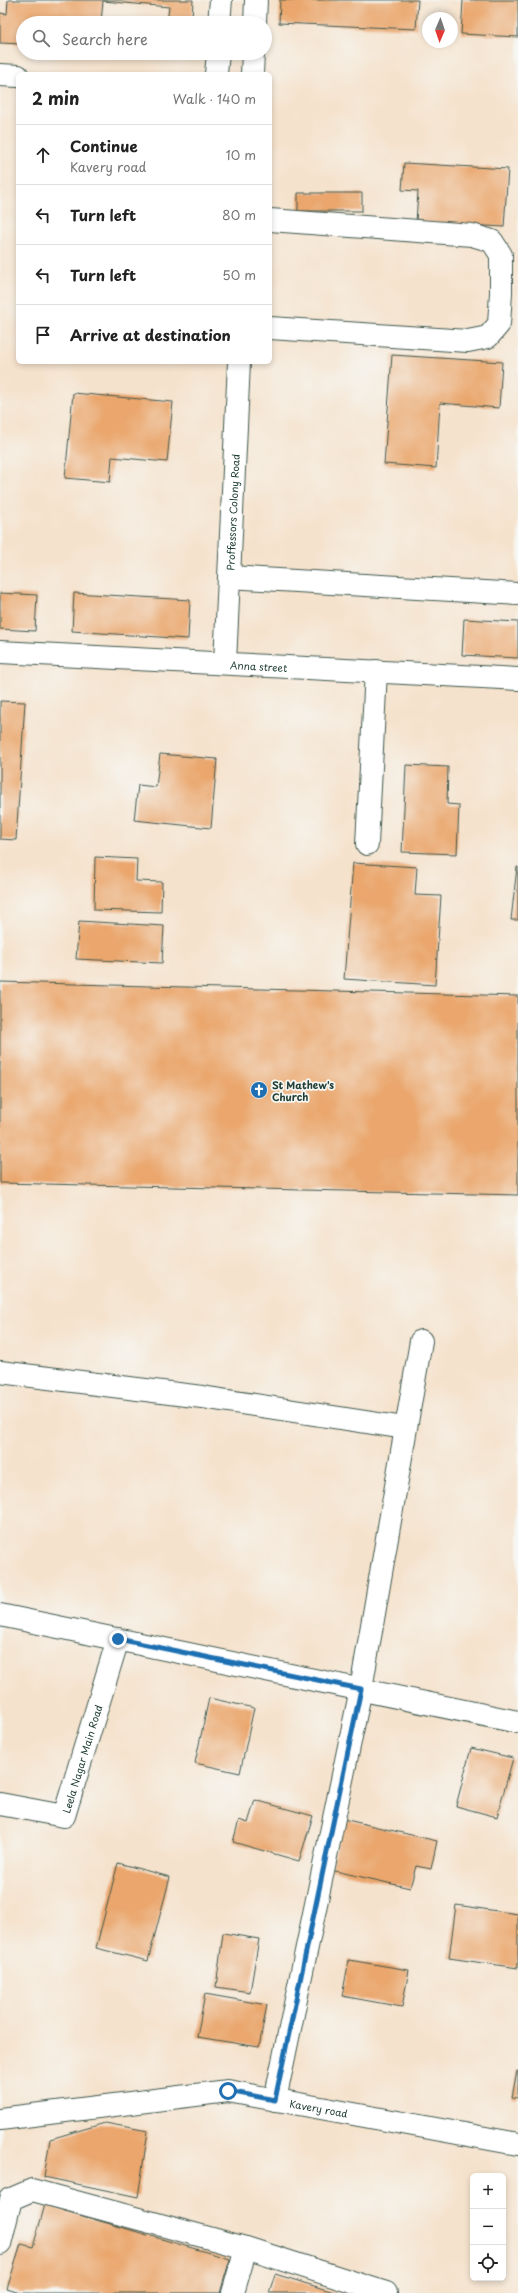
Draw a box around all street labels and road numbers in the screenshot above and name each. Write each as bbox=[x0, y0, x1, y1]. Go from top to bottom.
street label: Proffessors Colony Road bbox=[222, 453, 242, 571]
street label: Anna street bbox=[230, 656, 288, 674]
street label: Leela Nagar Main Road bbox=[58, 1703, 105, 1815]
street label: Kavery road bbox=[288, 2095, 349, 2120]

